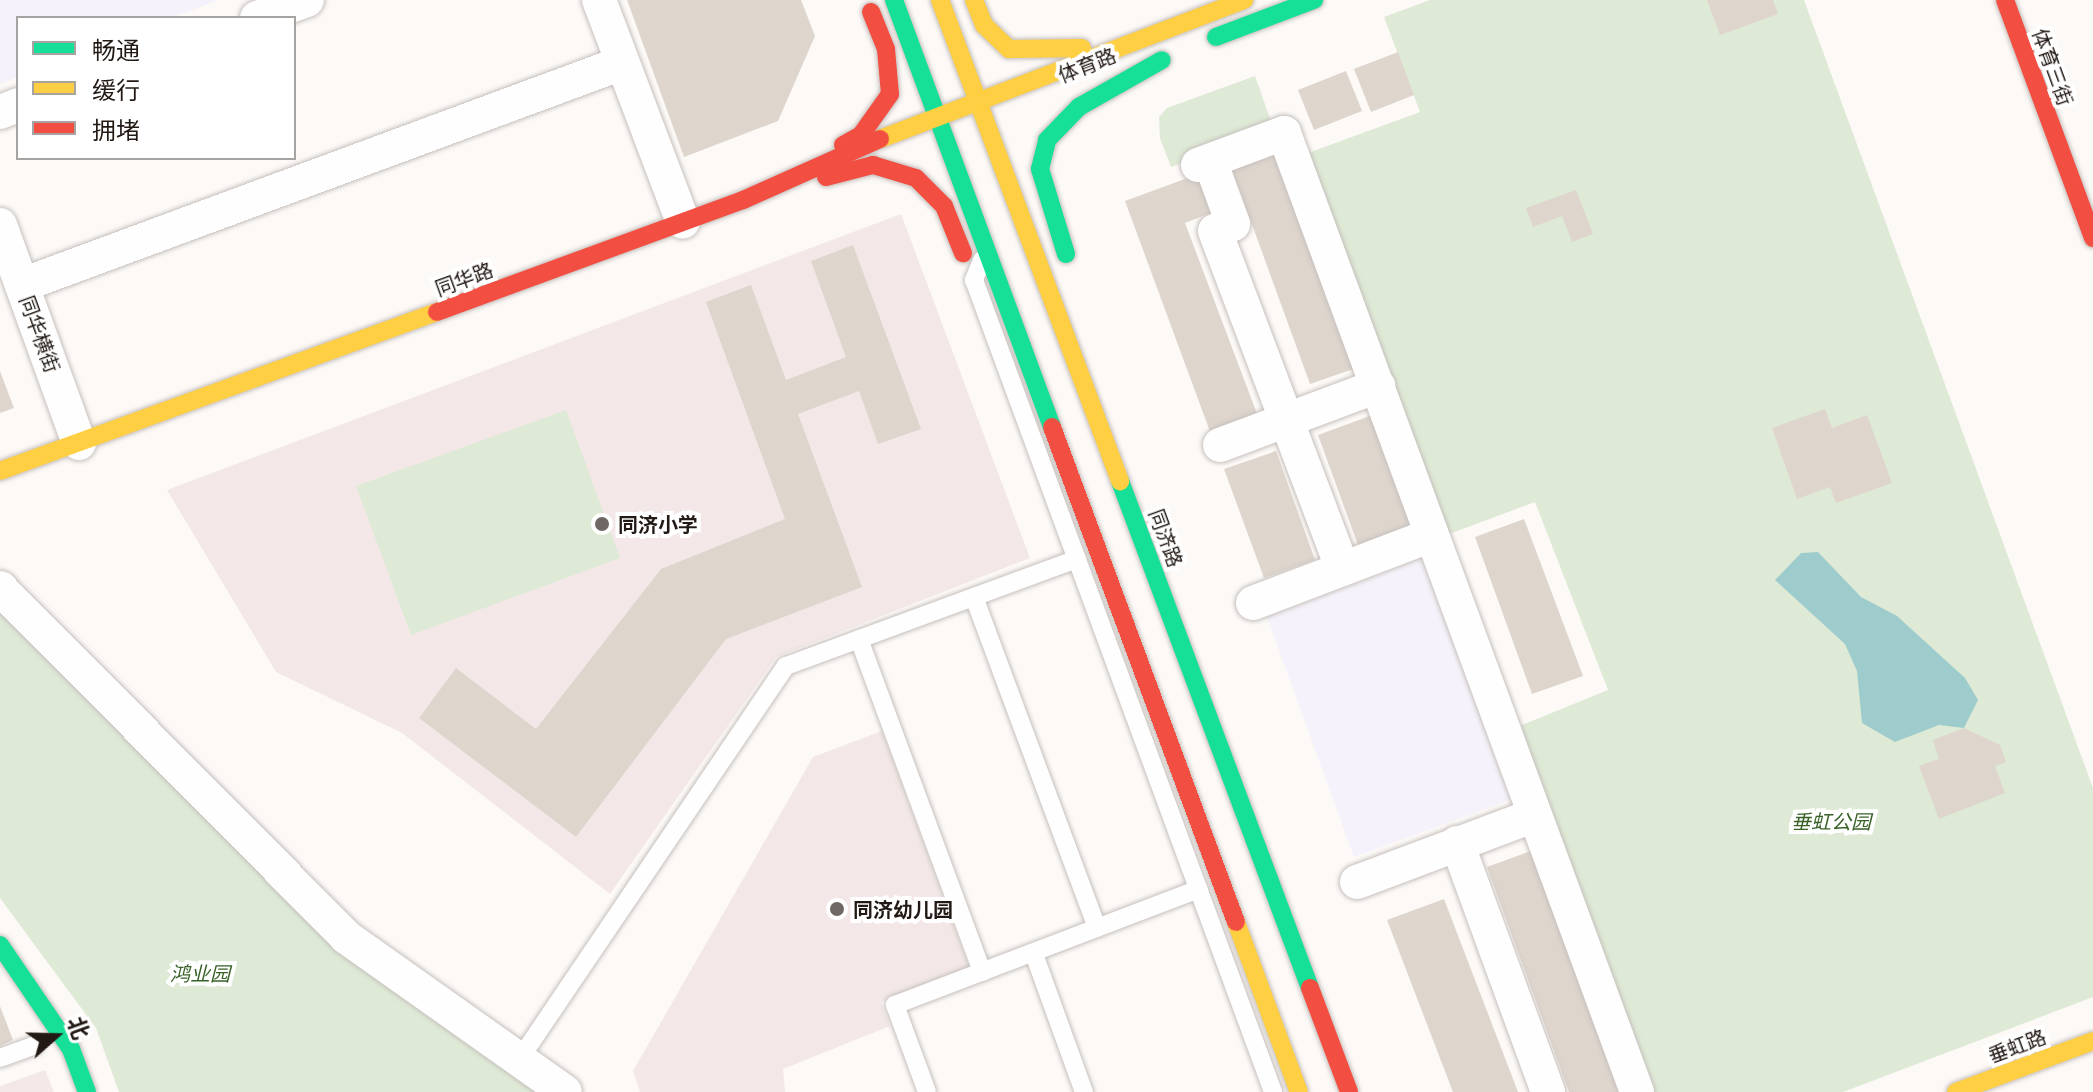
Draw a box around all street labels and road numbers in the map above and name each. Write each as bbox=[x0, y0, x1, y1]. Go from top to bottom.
street label: 体育三街 bbox=[2028, 25, 2078, 109]
street label: 体育路 bbox=[1055, 43, 1119, 87]
street label: 同华路 bbox=[432, 257, 496, 301]
street label: 同华横街 bbox=[15, 292, 65, 376]
street label: 同济路 bbox=[1144, 506, 1188, 570]
street label: 垂虹路 bbox=[1985, 1024, 2049, 1068]

